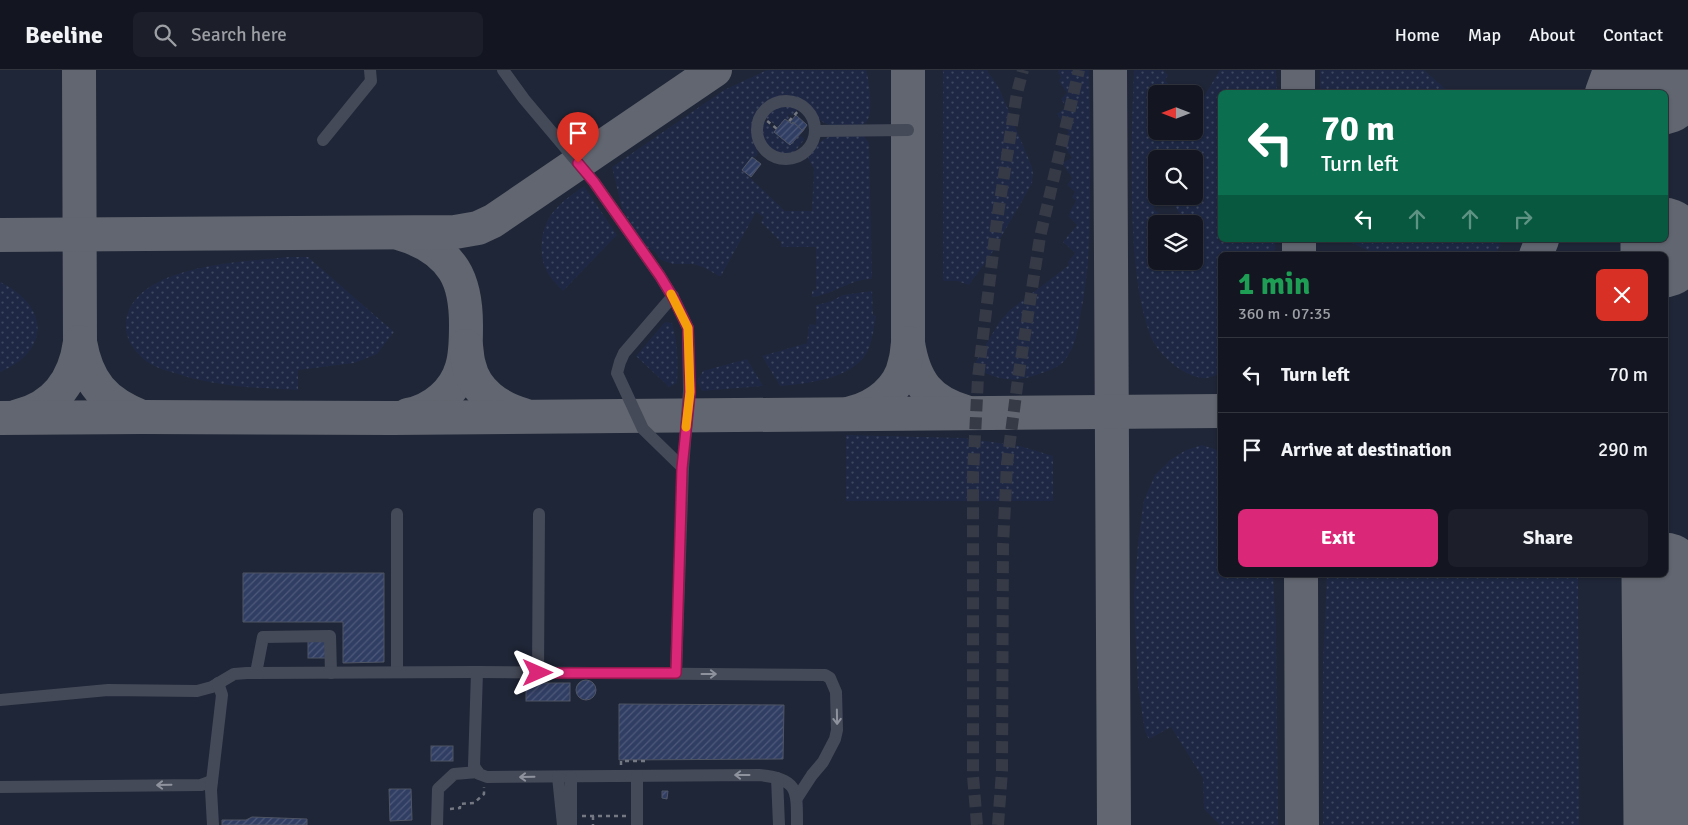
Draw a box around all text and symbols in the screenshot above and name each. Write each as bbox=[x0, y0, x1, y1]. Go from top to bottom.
search box bbox=[133, 12, 483, 57]
text: Beeline bbox=[25, 20, 103, 50]
icon: search bbox=[151, 21, 179, 49]
text: Search here bbox=[191, 23, 287, 47]
text: Home bbox=[1395, 24, 1440, 46]
text: Map bbox=[1468, 24, 1501, 46]
text: About bbox=[1529, 24, 1575, 46]
text: Contact bbox=[1603, 24, 1663, 46]
north arrow bbox=[1148, 85, 1202, 140]
map controls bbox=[1148, 85, 1203, 270]
text: 70 m bbox=[1321, 107, 1395, 150]
icon: left bbox=[1238, 110, 1303, 175]
pin bbox=[557, 112, 599, 163]
icon: arrive bbox=[564, 119, 592, 147]
button: search bbox=[1148, 150, 1203, 205]
text: Turn left bbox=[1321, 150, 1399, 177]
icon: left bbox=[1350, 205, 1378, 233]
icon: ahead bbox=[1403, 205, 1431, 233]
icon: ahead bbox=[1456, 205, 1484, 233]
icon: right bbox=[1509, 205, 1537, 233]
button: layers bbox=[1148, 215, 1203, 270]
text: 1 min bbox=[1238, 266, 1310, 303]
button: close bbox=[1596, 269, 1648, 321]
text: 360 m · 07:35 bbox=[1238, 304, 1331, 324]
icon: left bbox=[1238, 361, 1266, 389]
text: Turn left bbox=[1281, 363, 1350, 387]
text: 70 m bbox=[1608, 363, 1648, 387]
icon: arrive bbox=[1238, 436, 1266, 464]
text: Arrive at destination bbox=[1281, 438, 1452, 462]
text: 290 m bbox=[1598, 438, 1648, 462]
button: Exit bbox=[1238, 509, 1438, 567]
button: Share bbox=[1448, 509, 1648, 567]
position arrow bbox=[511, 646, 563, 698]
one-way arrow bbox=[700, 669, 717, 679]
one-way arrow bbox=[832, 708, 842, 725]
one-way arrow bbox=[734, 770, 750, 780]
one-way arrow bbox=[519, 772, 535, 782]
one-way arrow bbox=[156, 780, 172, 790]

